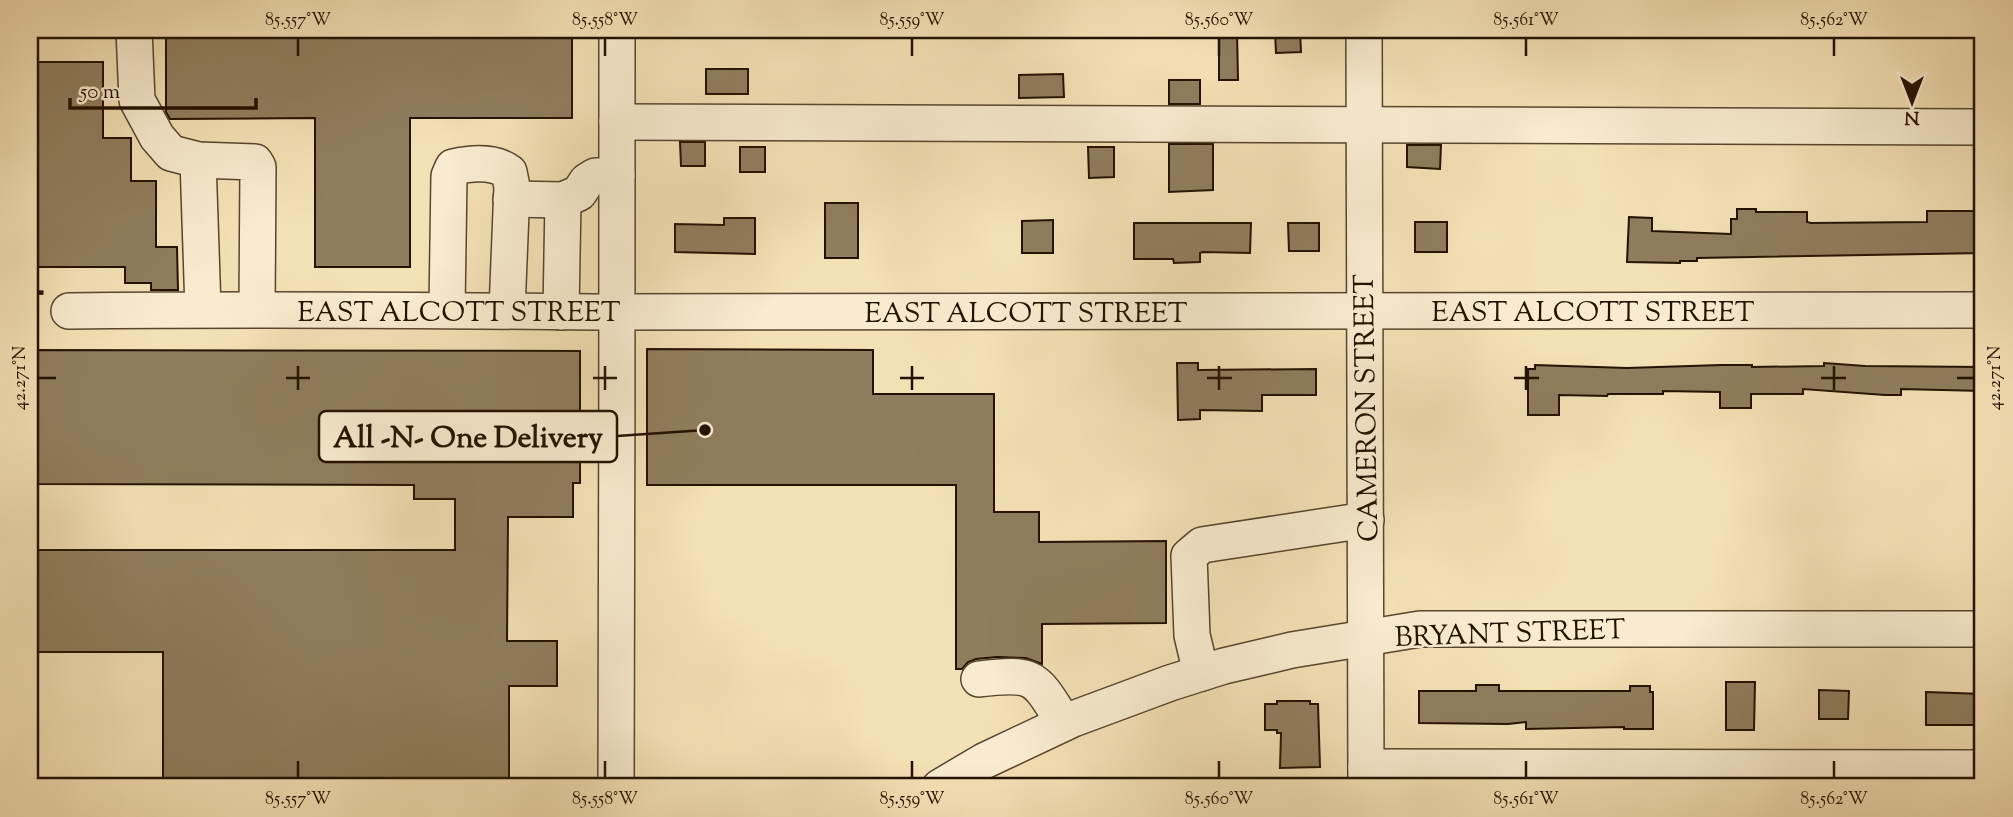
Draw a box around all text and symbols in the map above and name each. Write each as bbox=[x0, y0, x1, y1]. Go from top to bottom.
text: 85.557°W bbox=[265, 8, 331, 34]
text: 85.558°W bbox=[572, 8, 638, 34]
text: 85.559°W bbox=[879, 8, 945, 34]
text: 85.560°W bbox=[1185, 8, 1253, 34]
text: 85.561°W bbox=[1493, 8, 1559, 34]
text: 85.562°W bbox=[1800, 8, 1868, 34]
scale bar bbox=[70, 66, 256, 110]
north arrow bbox=[1876, 66, 1946, 136]
text: 50 m bbox=[79, 78, 120, 108]
text: N bbox=[1904, 103, 1920, 130]
street label: CAMERON STREET bbox=[1346, 273, 1390, 542]
street label: EAST ALCOTT STREET bbox=[298, 294, 621, 334]
street label: EAST ALCOTT STREET bbox=[1432, 294, 1755, 334]
street label: EAST ALCOTT STREET bbox=[865, 295, 1188, 335]
text: 42.271°N bbox=[8, 346, 34, 410]
text: 42.271°N bbox=[1983, 346, 2009, 410]
callout: All -N- One Delivery bbox=[319, 411, 617, 462]
text: All -N- One Delivery bbox=[333, 418, 603, 461]
street label: BRYANT STREET bbox=[1394, 611, 1626, 659]
text: 85.557°W bbox=[265, 787, 331, 813]
text: 85.558°W bbox=[572, 787, 638, 813]
text: 85.559°W bbox=[879, 787, 945, 813]
text: 85.560°W bbox=[1185, 787, 1253, 813]
text: 85.561°W bbox=[1493, 787, 1559, 813]
text: 85.562°W bbox=[1800, 787, 1868, 813]

